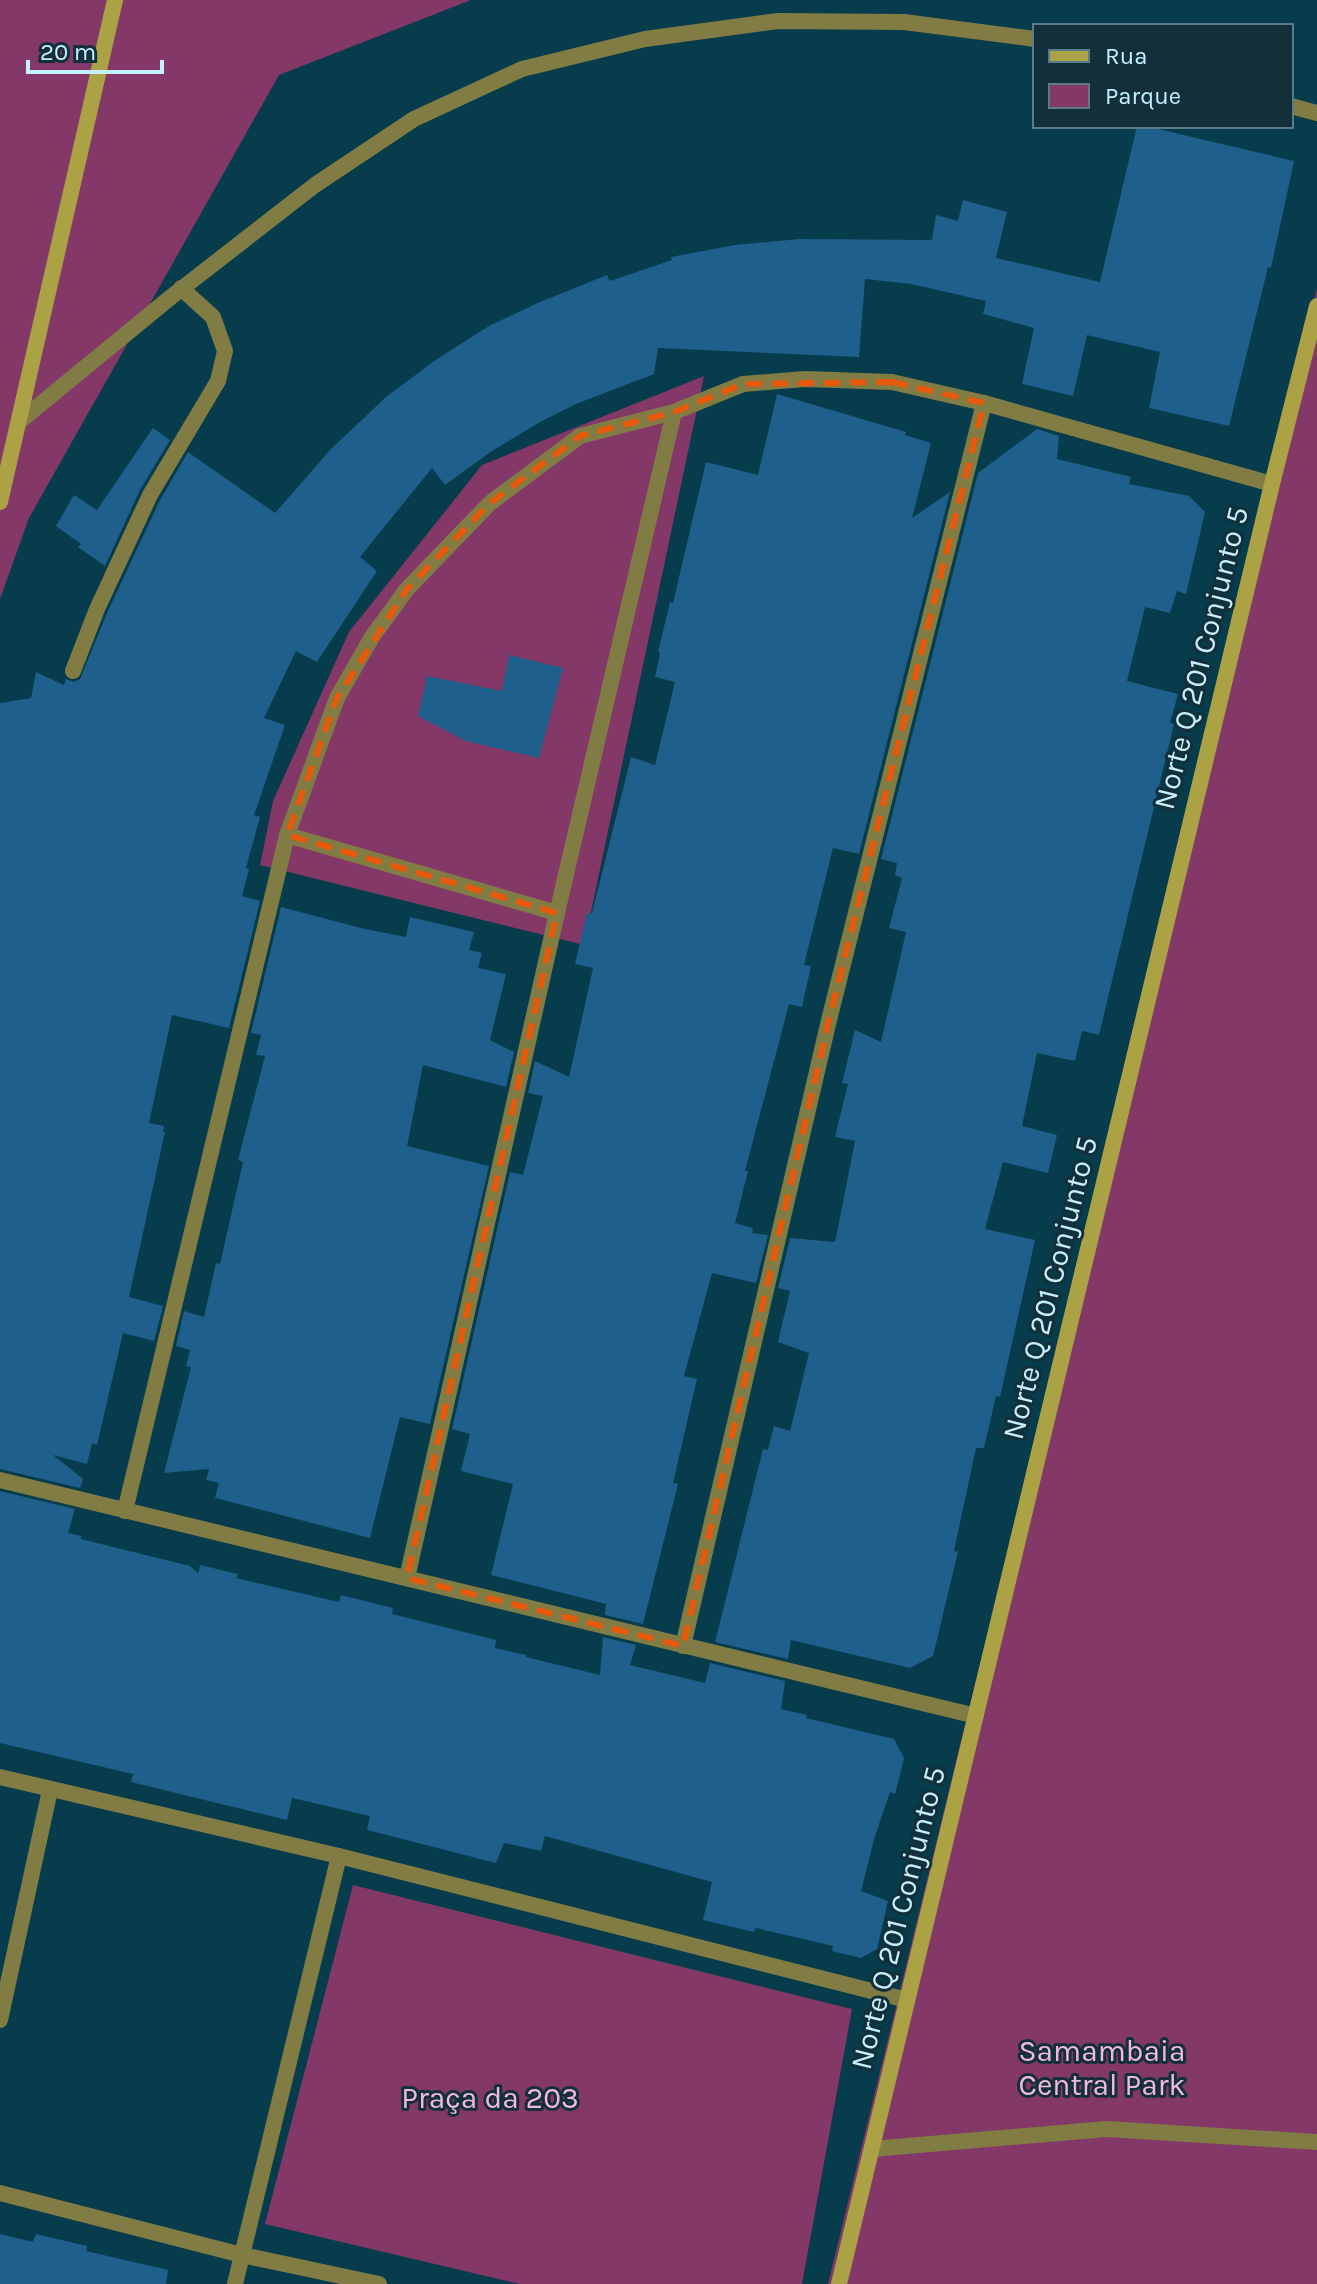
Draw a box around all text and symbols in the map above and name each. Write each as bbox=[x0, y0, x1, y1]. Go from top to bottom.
scale bar bbox=[28, 24, 162, 74]
legend bbox=[1033, 24, 1293, 128]
text: 20 m bbox=[40, 38, 96, 66]
text: Rua bbox=[1105, 42, 1147, 70]
text: Parque bbox=[1105, 82, 1181, 110]
street label: Norte Q 201 Conjunto 5 bbox=[1146, 503, 1256, 813]
street label: Norte Q 201 Conjunto 5 bbox=[995, 1133, 1105, 1443]
street label: Norte Q 201 Conjunto 5 bbox=[843, 1763, 953, 2073]
park label: Samambaia Central Park bbox=[1018, 2033, 1186, 2103]
park label: Praça da 203 bbox=[401, 2080, 579, 2116]

